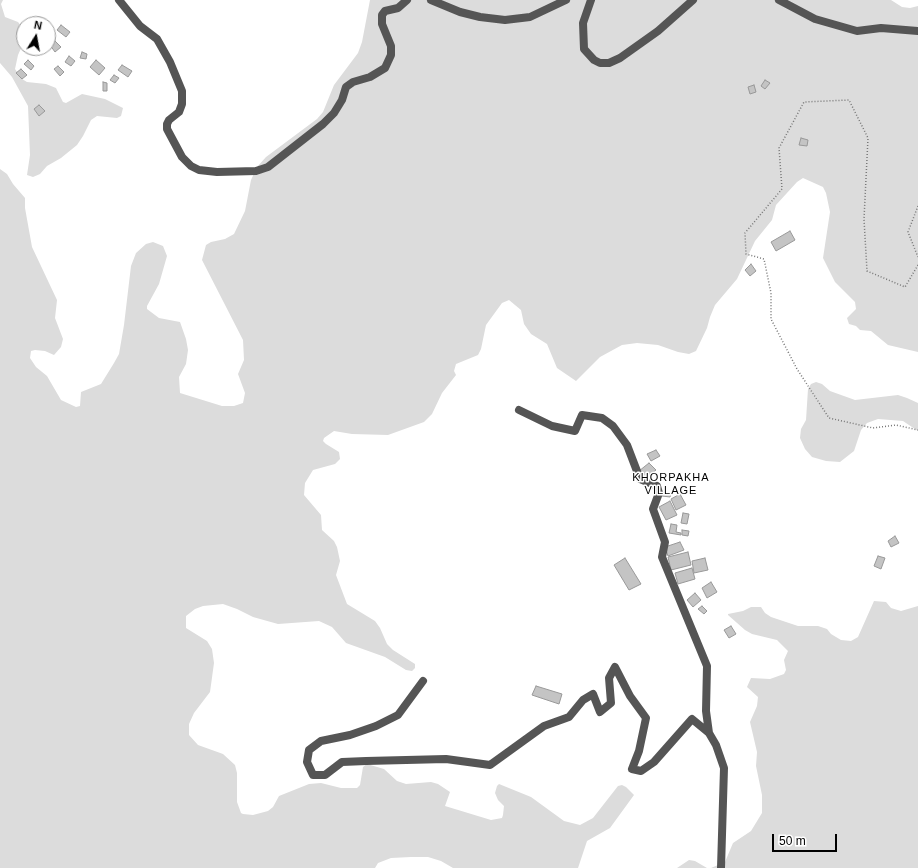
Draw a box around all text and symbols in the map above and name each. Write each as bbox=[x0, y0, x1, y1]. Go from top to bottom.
north arrow bbox=[16, 16, 56, 56]
text: N bbox=[33, 19, 43, 32]
district label: KHORPAKHA VILLAGE bbox=[632, 471, 710, 497]
scale bar bbox=[774, 826, 839, 852]
text: 50 m bbox=[779, 834, 806, 848]

